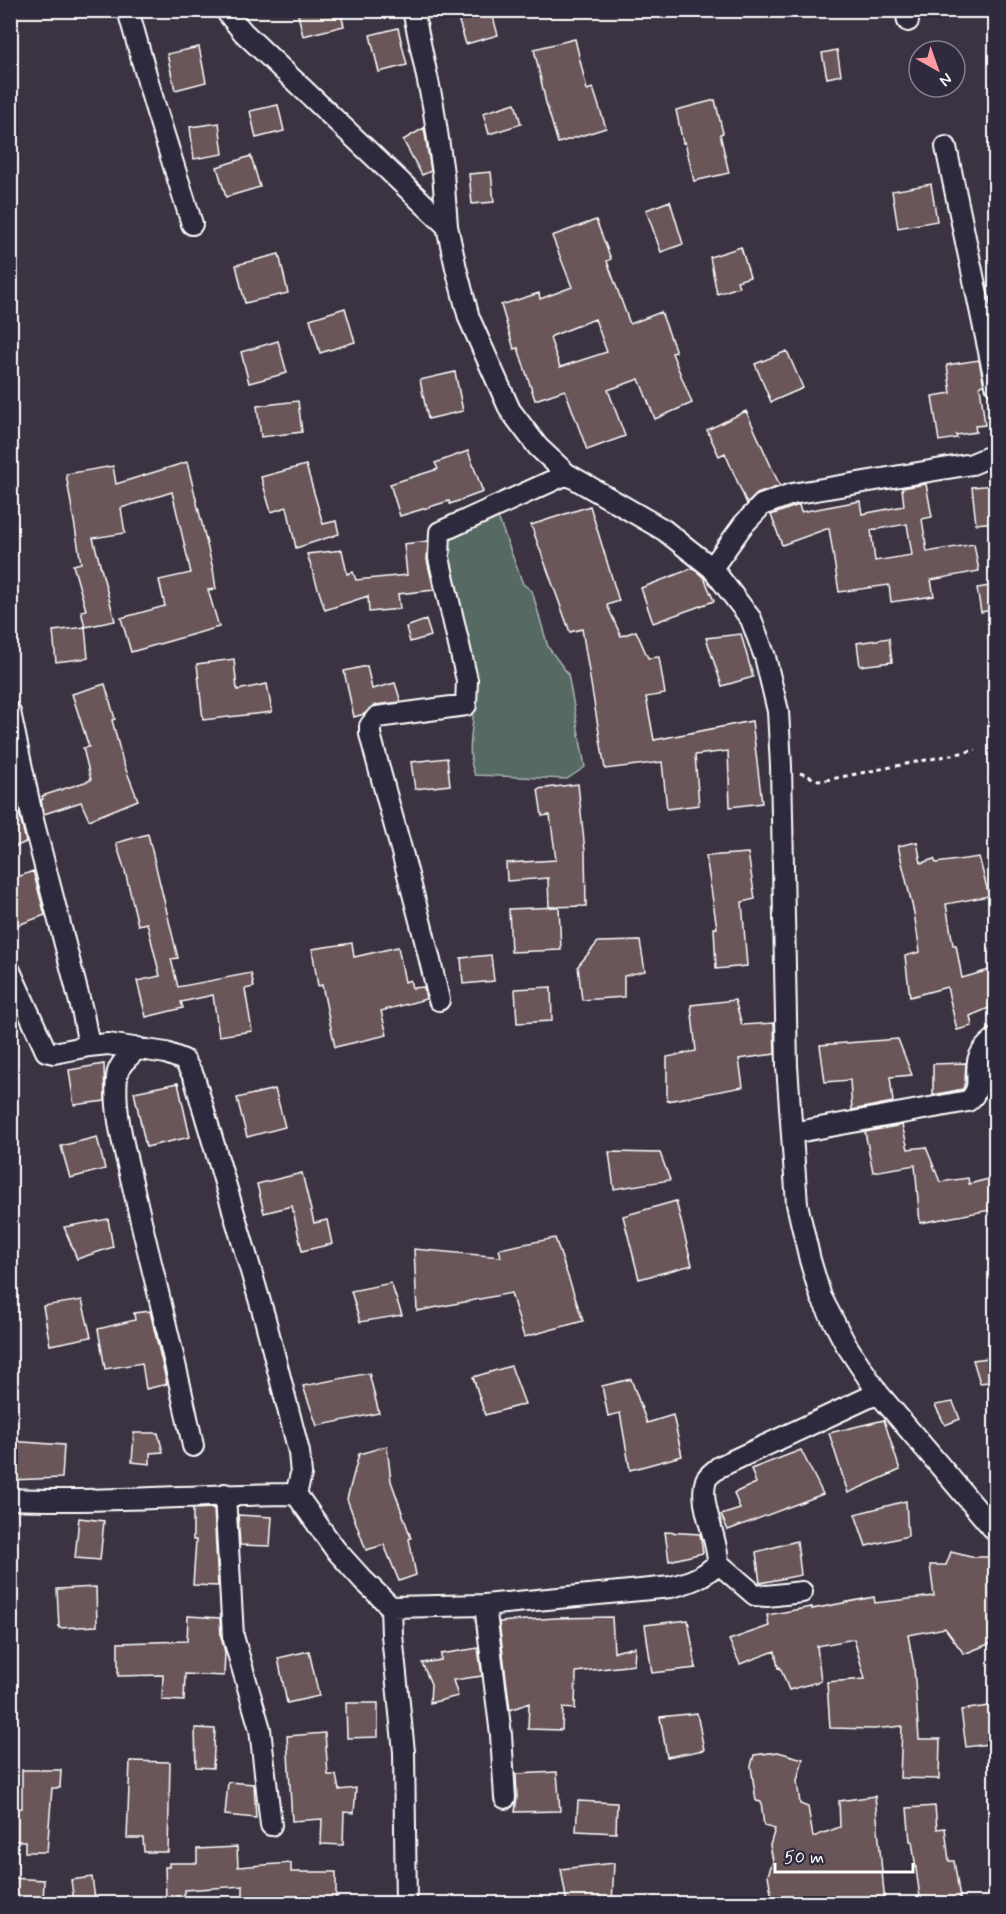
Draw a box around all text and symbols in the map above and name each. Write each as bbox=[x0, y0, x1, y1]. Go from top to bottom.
north arrow bbox=[907, 39, 967, 99]
text: N bbox=[935, 68, 957, 91]
scale bar bbox=[775, 1836, 913, 1874]
text: 50 m bbox=[784, 1846, 824, 1870]

